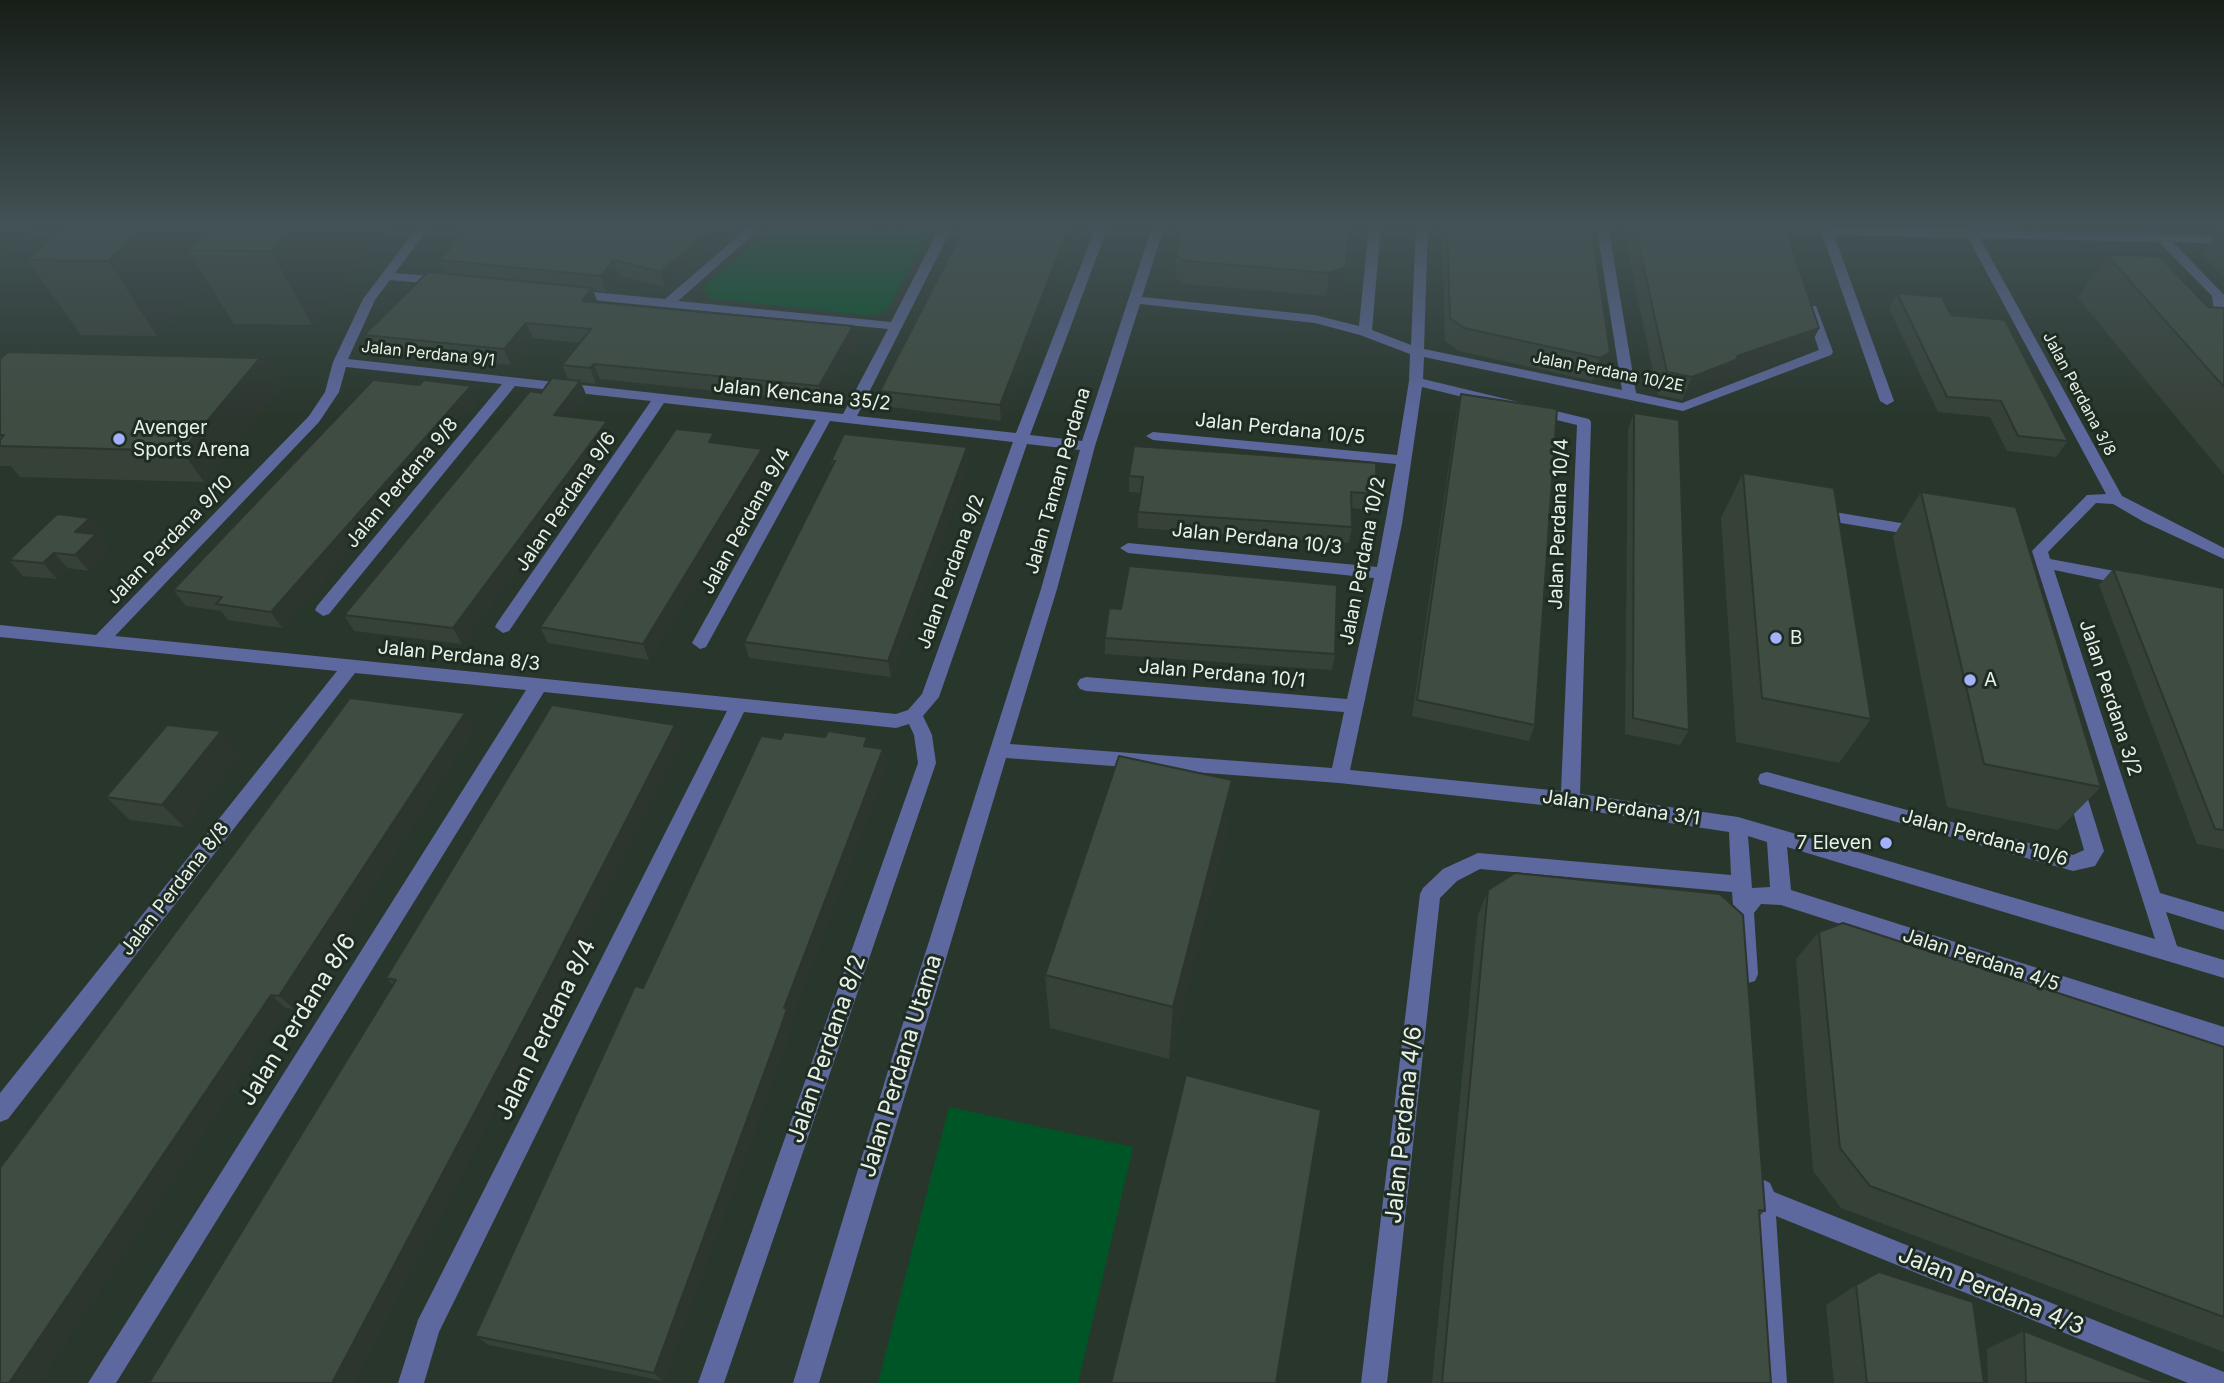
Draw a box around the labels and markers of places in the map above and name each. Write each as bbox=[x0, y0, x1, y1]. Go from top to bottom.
place label: Avenger Sports Arena bbox=[133, 417, 250, 461]
marker: Avenger Sports Arena bbox=[111, 431, 127, 447]
place label: B bbox=[1790, 627, 1802, 649]
marker: B bbox=[1768, 630, 1784, 646]
place label: A bbox=[1984, 669, 1997, 691]
marker: A bbox=[1962, 672, 1978, 688]
place label: 7 Eleven bbox=[1797, 832, 1872, 854]
marker: 7 Eleven bbox=[1878, 835, 1894, 851]

